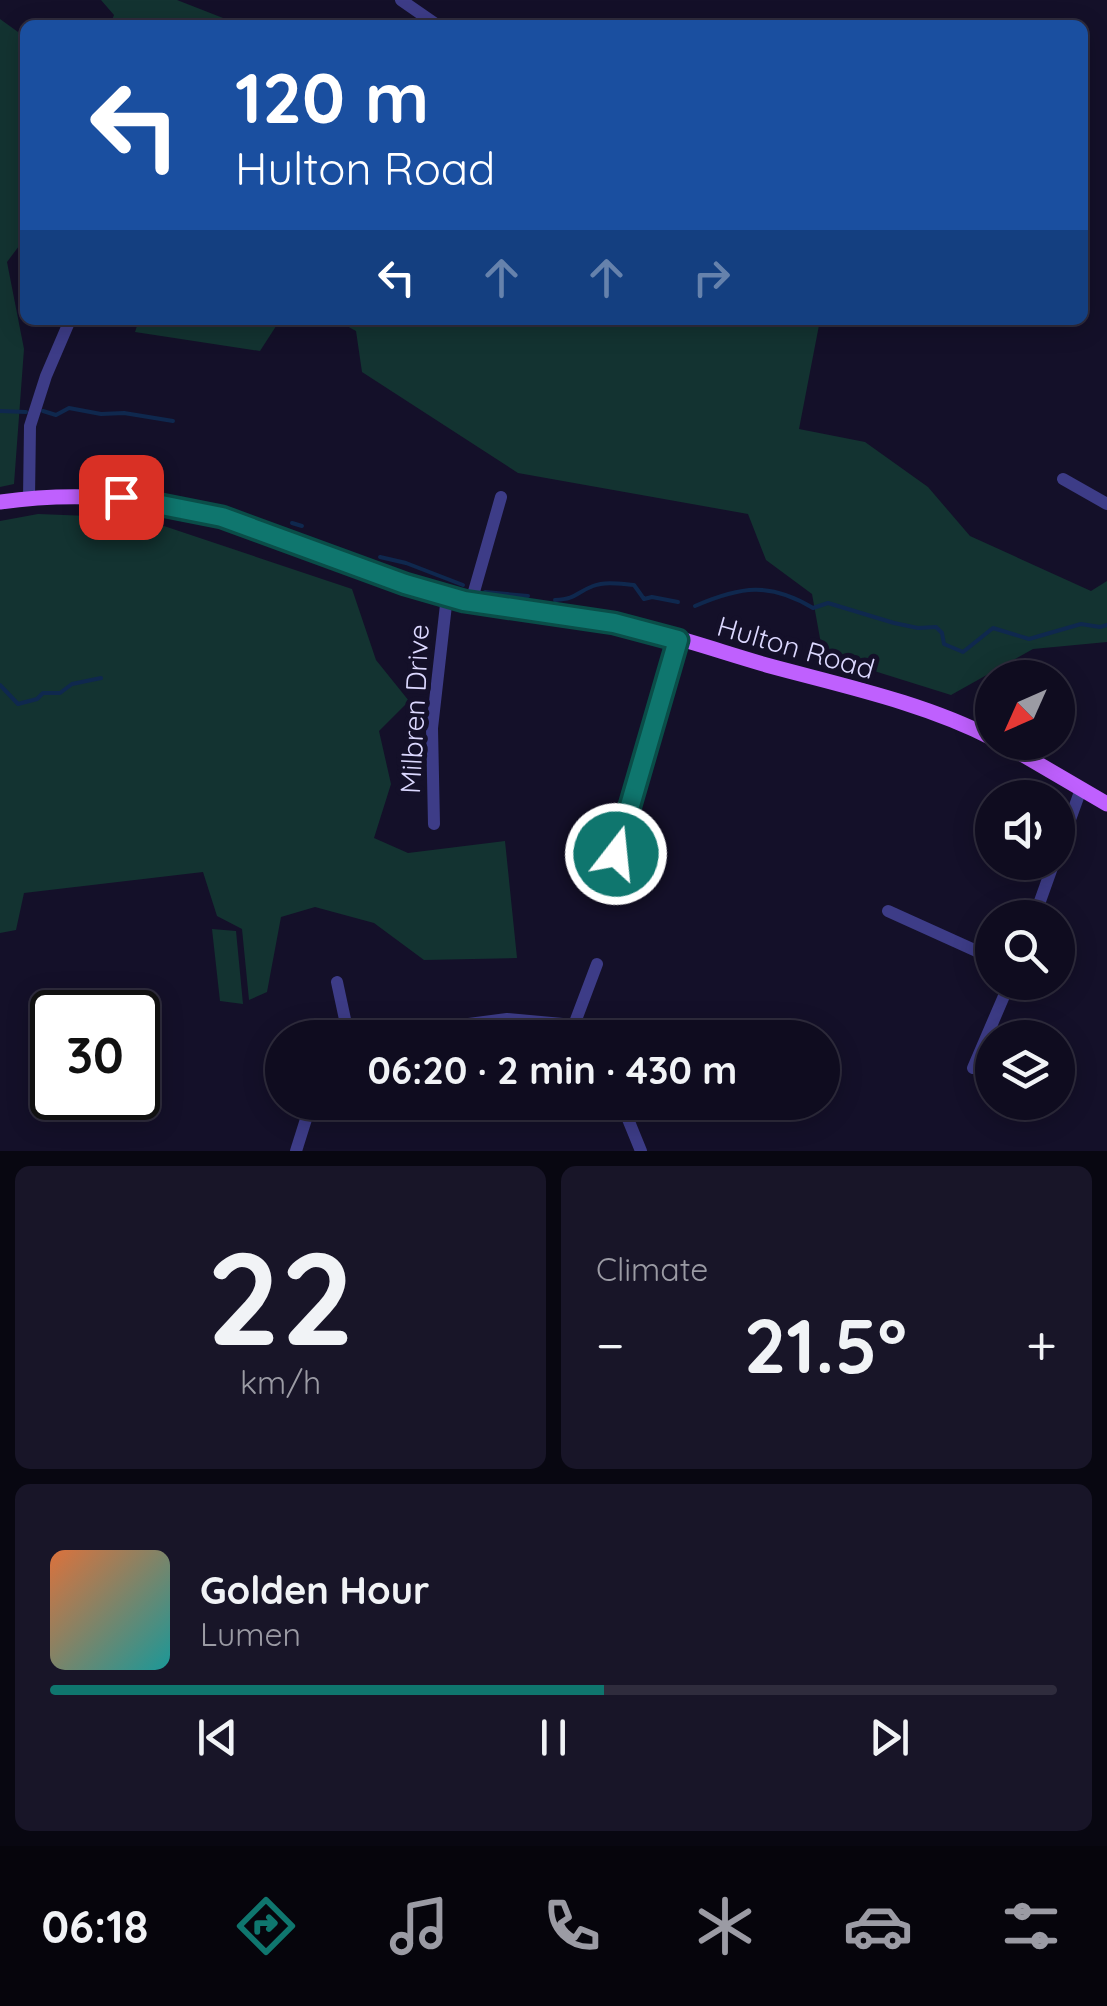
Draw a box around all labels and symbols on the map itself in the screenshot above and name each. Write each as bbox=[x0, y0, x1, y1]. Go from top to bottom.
pin bbox=[79, 455, 164, 540]
street label: Hulton Road bbox=[713, 608, 879, 686]
street label: Milbren Drive bbox=[392, 623, 436, 795]
north arrow bbox=[975, 660, 1075, 760]
position arrow bbox=[564, 802, 668, 906]
speed limit sign: 30 bbox=[30, 990, 160, 1120]

